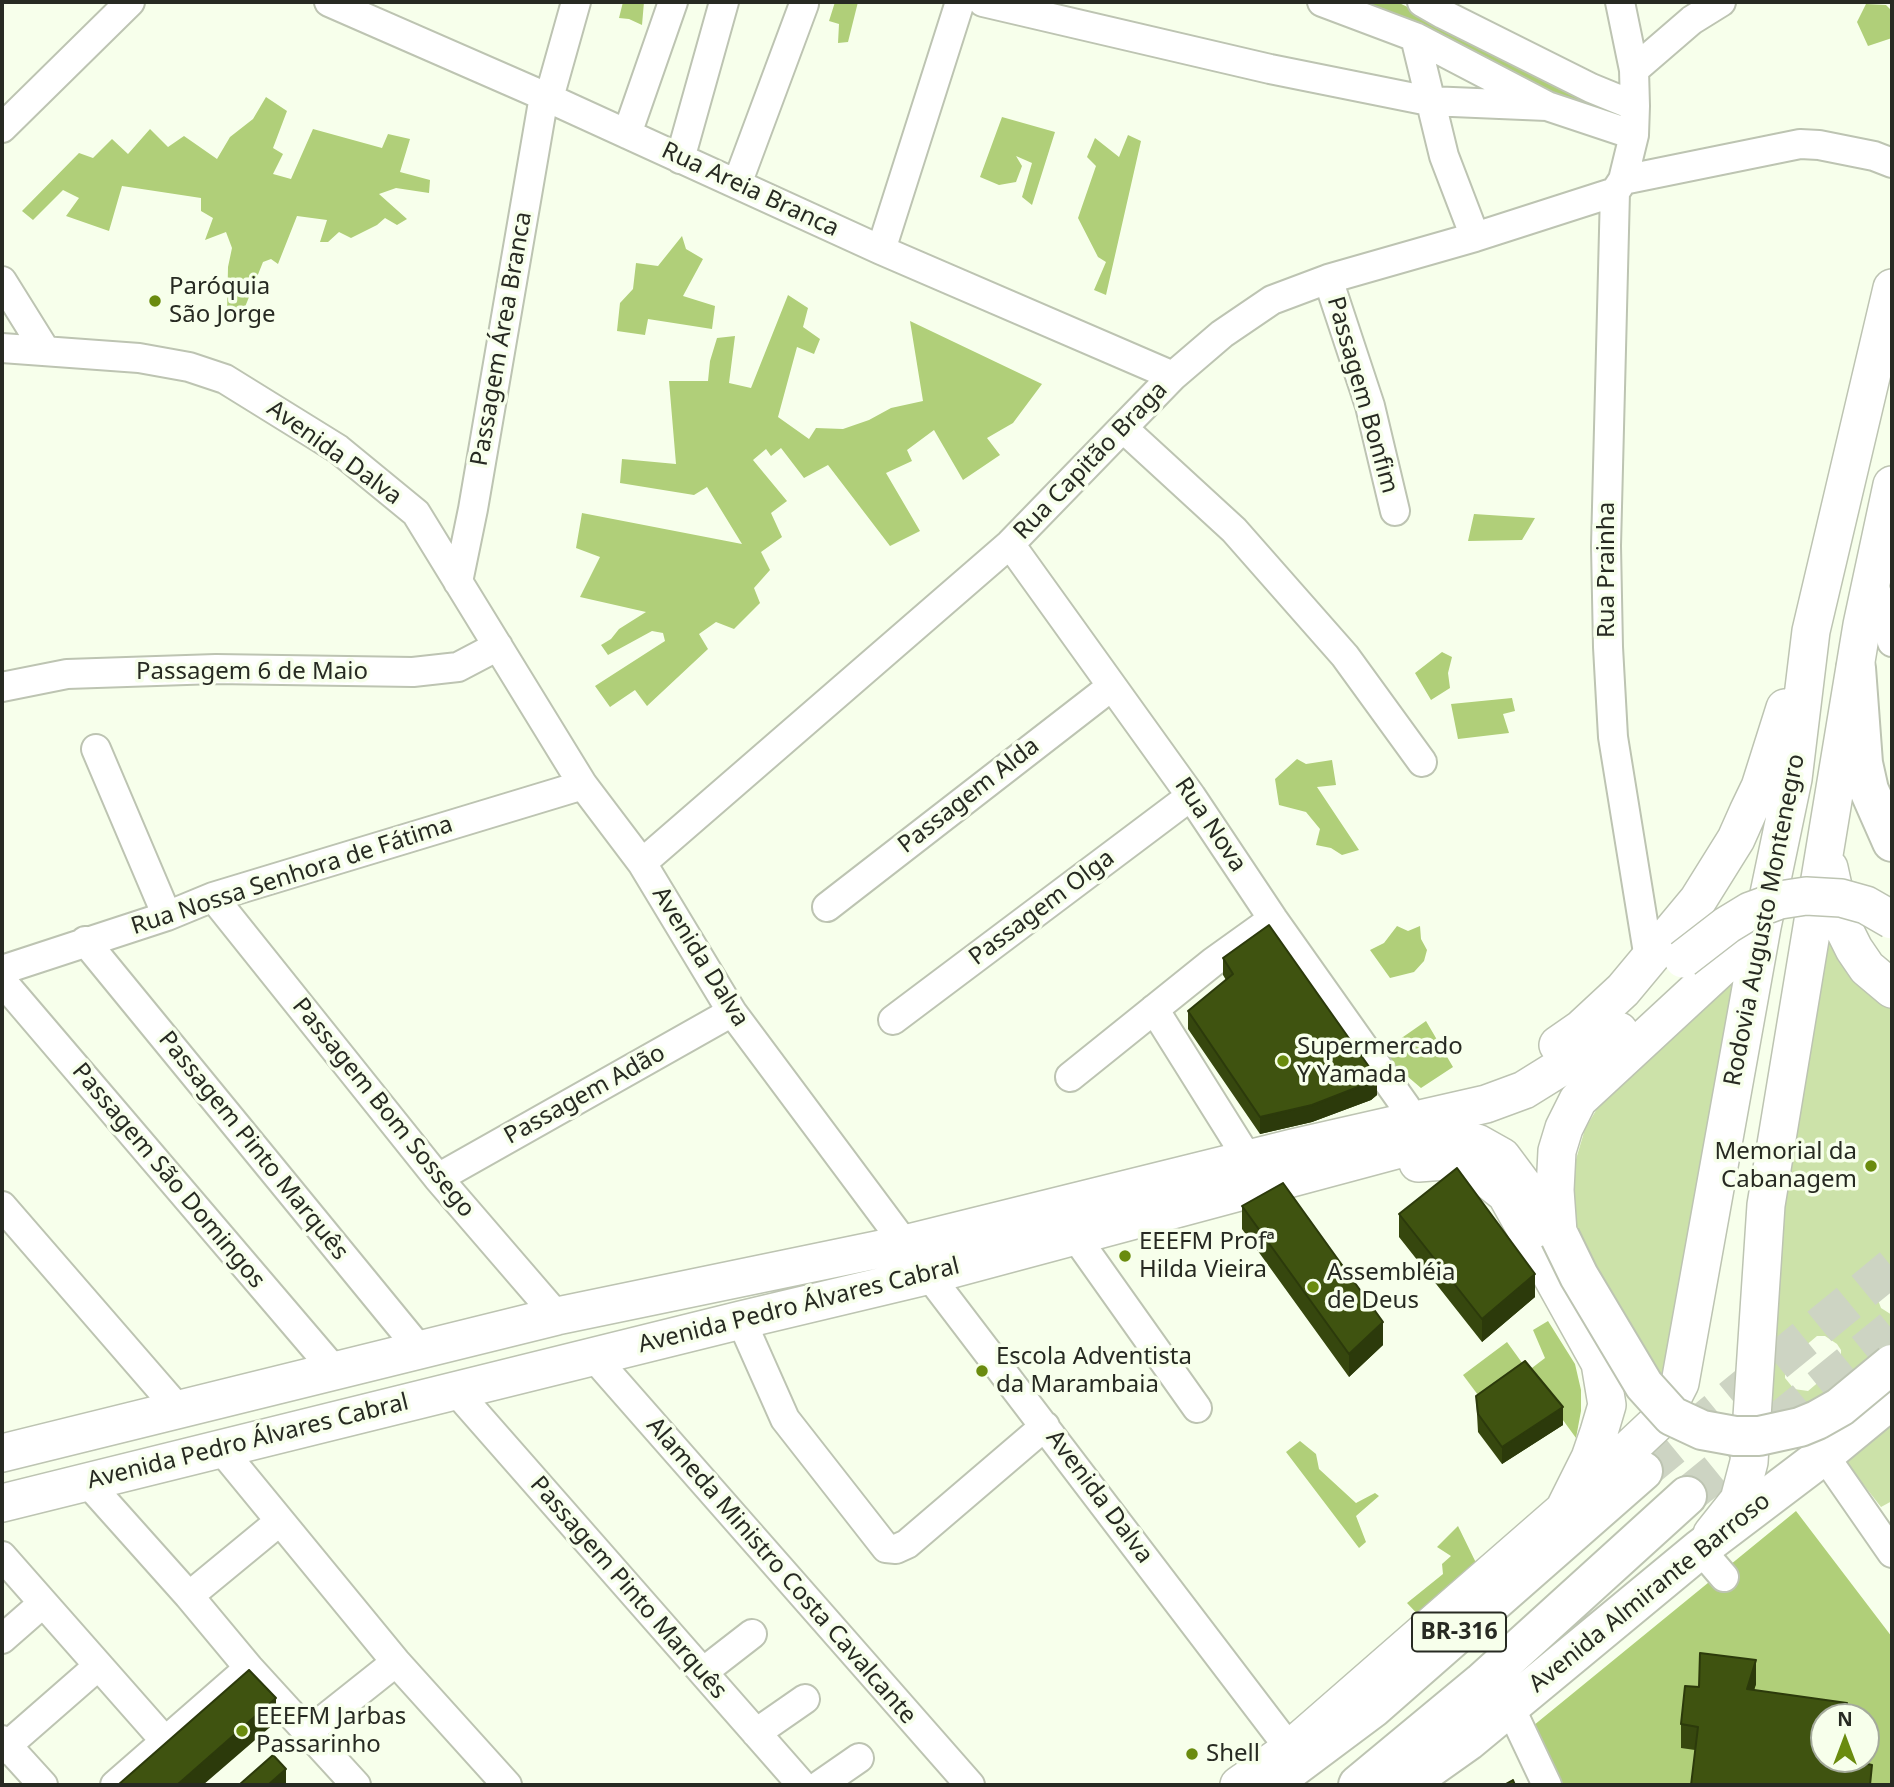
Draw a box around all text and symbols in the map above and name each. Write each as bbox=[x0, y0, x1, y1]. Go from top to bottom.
street label: Rua Areia Branca bbox=[657, 136, 843, 244]
street label: Passagem Área Branca bbox=[465, 210, 539, 468]
place label: Paróquia São Jorge bbox=[169, 273, 275, 329]
marker: Paróquia São Jorge bbox=[147, 293, 163, 309]
street label: Passagem Bonfim bbox=[1320, 293, 1404, 497]
street label: Rua Capitão Braga bbox=[1008, 376, 1174, 546]
street label: Avenida Dalva bbox=[261, 395, 407, 511]
street label: Rua Prainha bbox=[1593, 502, 1621, 638]
street label: Passagem 6 de Maio bbox=[136, 658, 368, 686]
street label: Passagem Alda bbox=[893, 732, 1045, 860]
street label: Rodovia Augusto Montenegro bbox=[1719, 752, 1811, 1088]
street label: Rua Nova bbox=[1168, 772, 1252, 878]
street label: Rua Nossa Senhora de Fátima bbox=[128, 810, 456, 942]
street label: Passagem Olga bbox=[964, 844, 1120, 972]
street label: Avenida Dalva bbox=[646, 882, 754, 1032]
street label: Passagem Bom Sossego bbox=[286, 993, 480, 1223]
street label: Passagem Pinto Marquês bbox=[152, 1026, 354, 1266]
place label: Supermercado Y Yamada bbox=[1297, 1033, 1463, 1089]
street label: Passagem Adão bbox=[500, 1039, 670, 1151]
marker: Supermercado Y Yamada bbox=[1275, 1053, 1291, 1069]
street label: Passagem São Domingos bbox=[65, 1058, 271, 1294]
place label: Memorial da Cabanagem bbox=[1715, 1138, 1857, 1194]
marker: Memorial da Cabanagem bbox=[1863, 1158, 1879, 1174]
place label: EEEFM Profª Hilda Vieira bbox=[1139, 1228, 1275, 1284]
marker: EEEFM Profª Hilda Vieira bbox=[1117, 1248, 1133, 1264]
street label: Avenida Pedro Álvares Cabral bbox=[635, 1252, 963, 1360]
place label: Assembléia de Deus bbox=[1327, 1259, 1455, 1315]
marker: Assembléia de Deus bbox=[1305, 1279, 1321, 1295]
place label: Escola Adventista da Marambaia bbox=[996, 1343, 1192, 1399]
marker: Escola Adventista da Marambaia bbox=[974, 1363, 990, 1379]
street label: Avenida Pedro Álvares Cabral bbox=[84, 1388, 412, 1496]
street label: Alameda Ministro Costa Cavalcante bbox=[640, 1412, 922, 1730]
street label: Avenida Dalva bbox=[1040, 1425, 1158, 1569]
street label: Passagem Pinto Marquês bbox=[523, 1471, 733, 1705]
street label: Avenida Almirante Barroso bbox=[1524, 1487, 1776, 1699]
road number: BR-316 bbox=[1412, 1612, 1506, 1652]
place label: EEEFM Jarbas Passarinho bbox=[256, 1703, 406, 1759]
north arrow bbox=[1810, 1703, 1880, 1773]
text: N bbox=[1837, 1706, 1853, 1732]
marker: EEEFM Jarbas Passarinho bbox=[234, 1723, 250, 1739]
place label: Shell bbox=[1206, 1740, 1260, 1768]
marker: Shell bbox=[1184, 1746, 1200, 1762]

